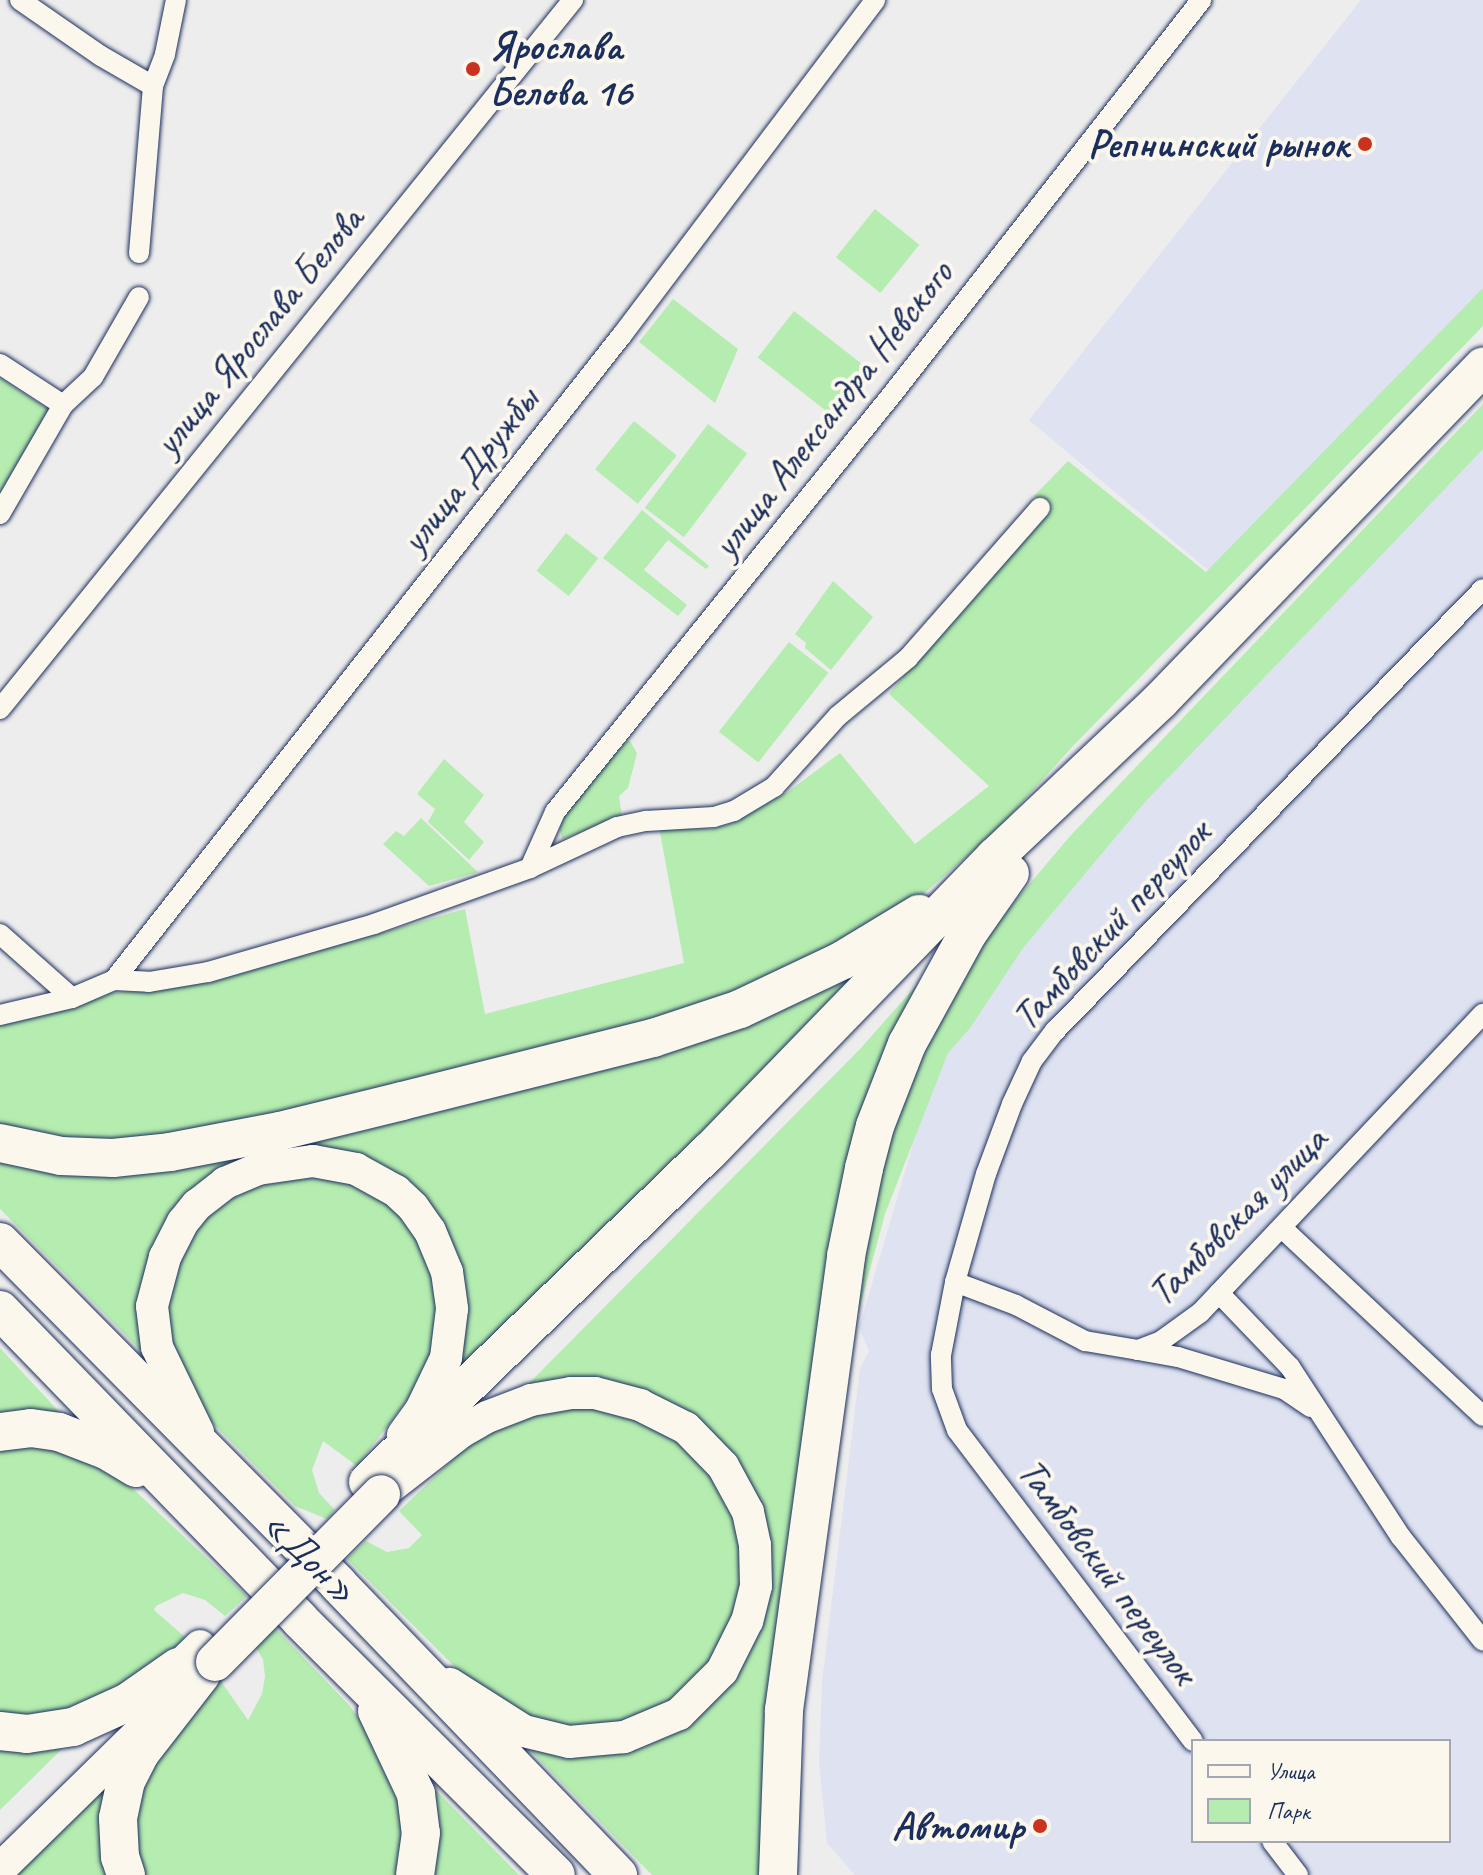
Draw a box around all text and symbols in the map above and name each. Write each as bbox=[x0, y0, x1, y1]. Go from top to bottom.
place label: Ярослава Белова 16 bbox=[489, 22, 632, 116]
marker: Ярослава Белова 16 bbox=[464, 60, 482, 78]
place label: Репнинский рынок bbox=[1088, 120, 1349, 168]
marker: Репнинский рынок bbox=[1356, 135, 1374, 153]
street label: улица Ярослава Белова bbox=[143, 196, 373, 466]
street label: улица Александра Невского bbox=[701, 250, 963, 568]
street label: улица Дружбы bbox=[390, 378, 548, 562]
street label: Тамбовский переулок bbox=[1001, 810, 1221, 1040]
street label: Тамбовская улица bbox=[1136, 1115, 1338, 1317]
street label: Тамбовский переулок bbox=[1007, 1449, 1209, 1693]
street label: «Дон» bbox=[253, 1500, 367, 1614]
legend bbox=[1191, 1739, 1451, 1843]
text: Улица bbox=[1267, 1756, 1315, 1786]
text: Парк bbox=[1267, 1796, 1310, 1826]
place label: Автомир bbox=[892, 1802, 1024, 1850]
marker: Автомир bbox=[1031, 1817, 1049, 1835]

